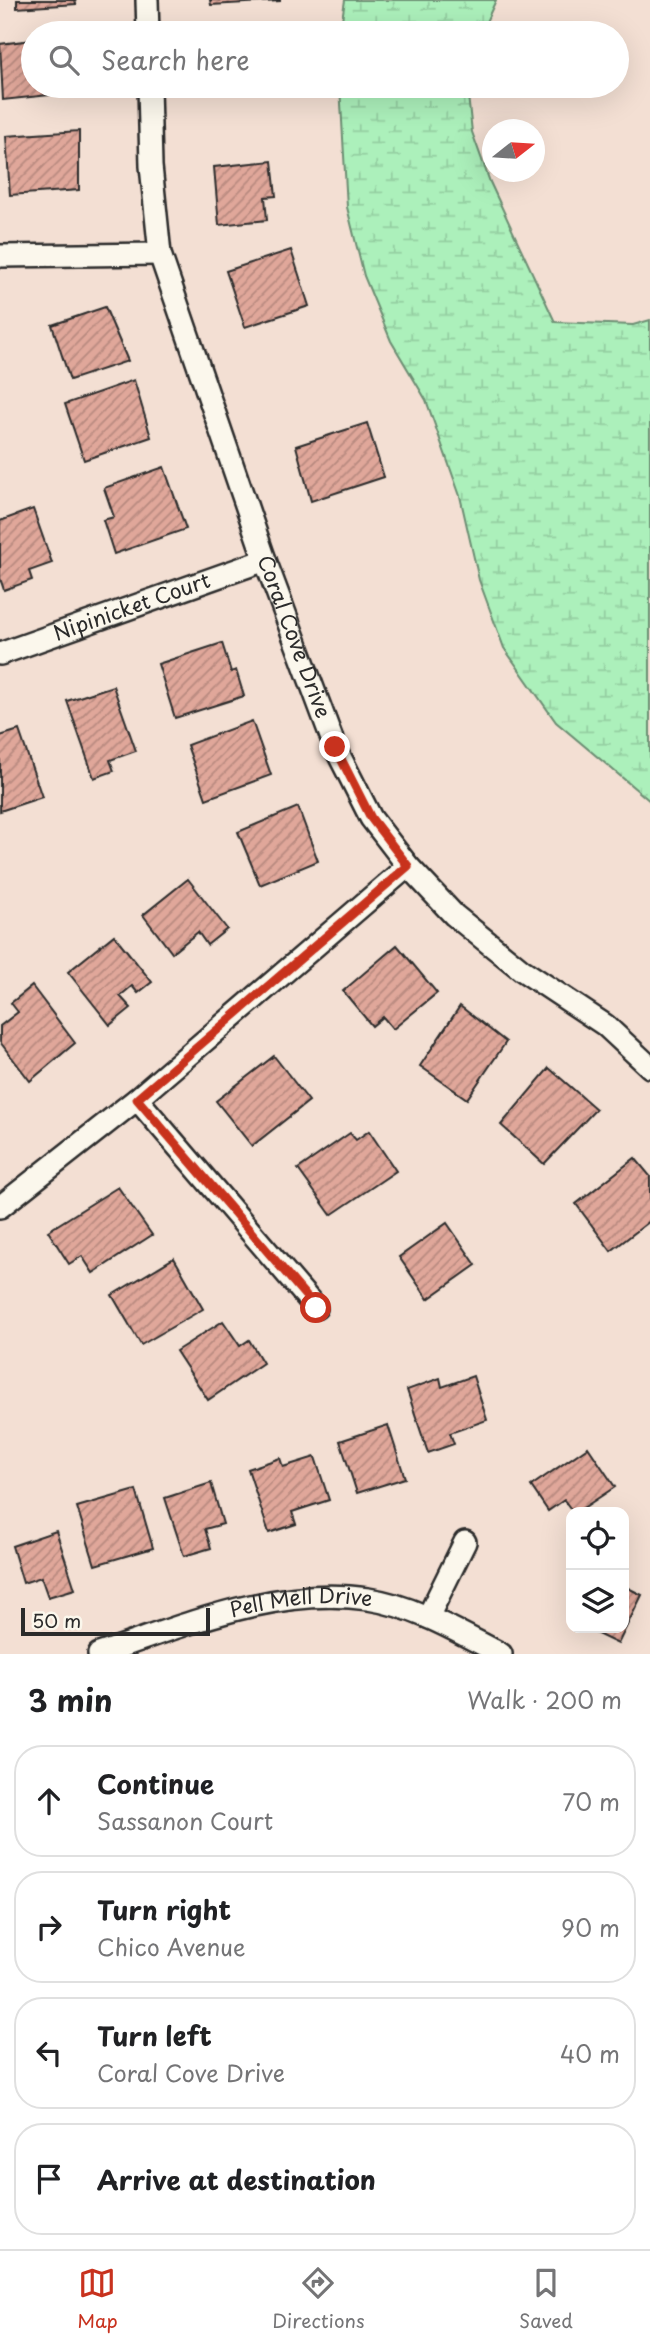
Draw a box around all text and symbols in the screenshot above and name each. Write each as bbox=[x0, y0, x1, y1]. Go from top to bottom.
search box bbox=[21, 21, 629, 98]
text: Search here bbox=[101, 40, 250, 79]
icon: search bbox=[45, 41, 83, 79]
north arrow bbox=[482, 119, 545, 182]
street label: Coral Cove Drive bbox=[251, 550, 341, 722]
street label: Nipinicket Court bbox=[48, 563, 214, 648]
route end bbox=[319, 731, 350, 762]
route start bbox=[300, 1292, 331, 1323]
map controls bbox=[566, 1507, 629, 1633]
button: locate bbox=[566, 1507, 629, 1570]
button: layers bbox=[566, 1570, 629, 1633]
street label: Pell Mell Drive bbox=[226, 1578, 375, 1625]
scale bar bbox=[21, 1605, 210, 1637]
text: 50 m bbox=[32, 1606, 81, 1634]
text: 3 min bbox=[28, 1677, 113, 1722]
text: Walk · 200 m bbox=[467, 1682, 622, 1717]
text: Continue bbox=[97, 1764, 214, 1803]
icon: ahead bbox=[30, 1782, 68, 1820]
text: 70 m bbox=[562, 1784, 620, 1819]
text: Sassanon Court bbox=[97, 1803, 273, 1838]
text: Turn right bbox=[97, 1890, 231, 1929]
icon: right bbox=[30, 1908, 68, 1946]
text: 90 m bbox=[561, 1910, 620, 1945]
text: Chico Avenue bbox=[97, 1929, 246, 1964]
text: Turn left bbox=[97, 2016, 212, 2055]
icon: left bbox=[30, 2034, 68, 2072]
text: 40 m bbox=[560, 2036, 620, 2071]
text: Coral Cove Drive bbox=[97, 2055, 285, 2090]
icon: arrive bbox=[30, 2160, 68, 2198]
text: Arrive at destination bbox=[97, 2160, 376, 2199]
tab: Map bbox=[77, 2264, 118, 2334]
tab: Directions bbox=[272, 2264, 365, 2334]
tab: Saved bbox=[519, 2264, 573, 2334]

